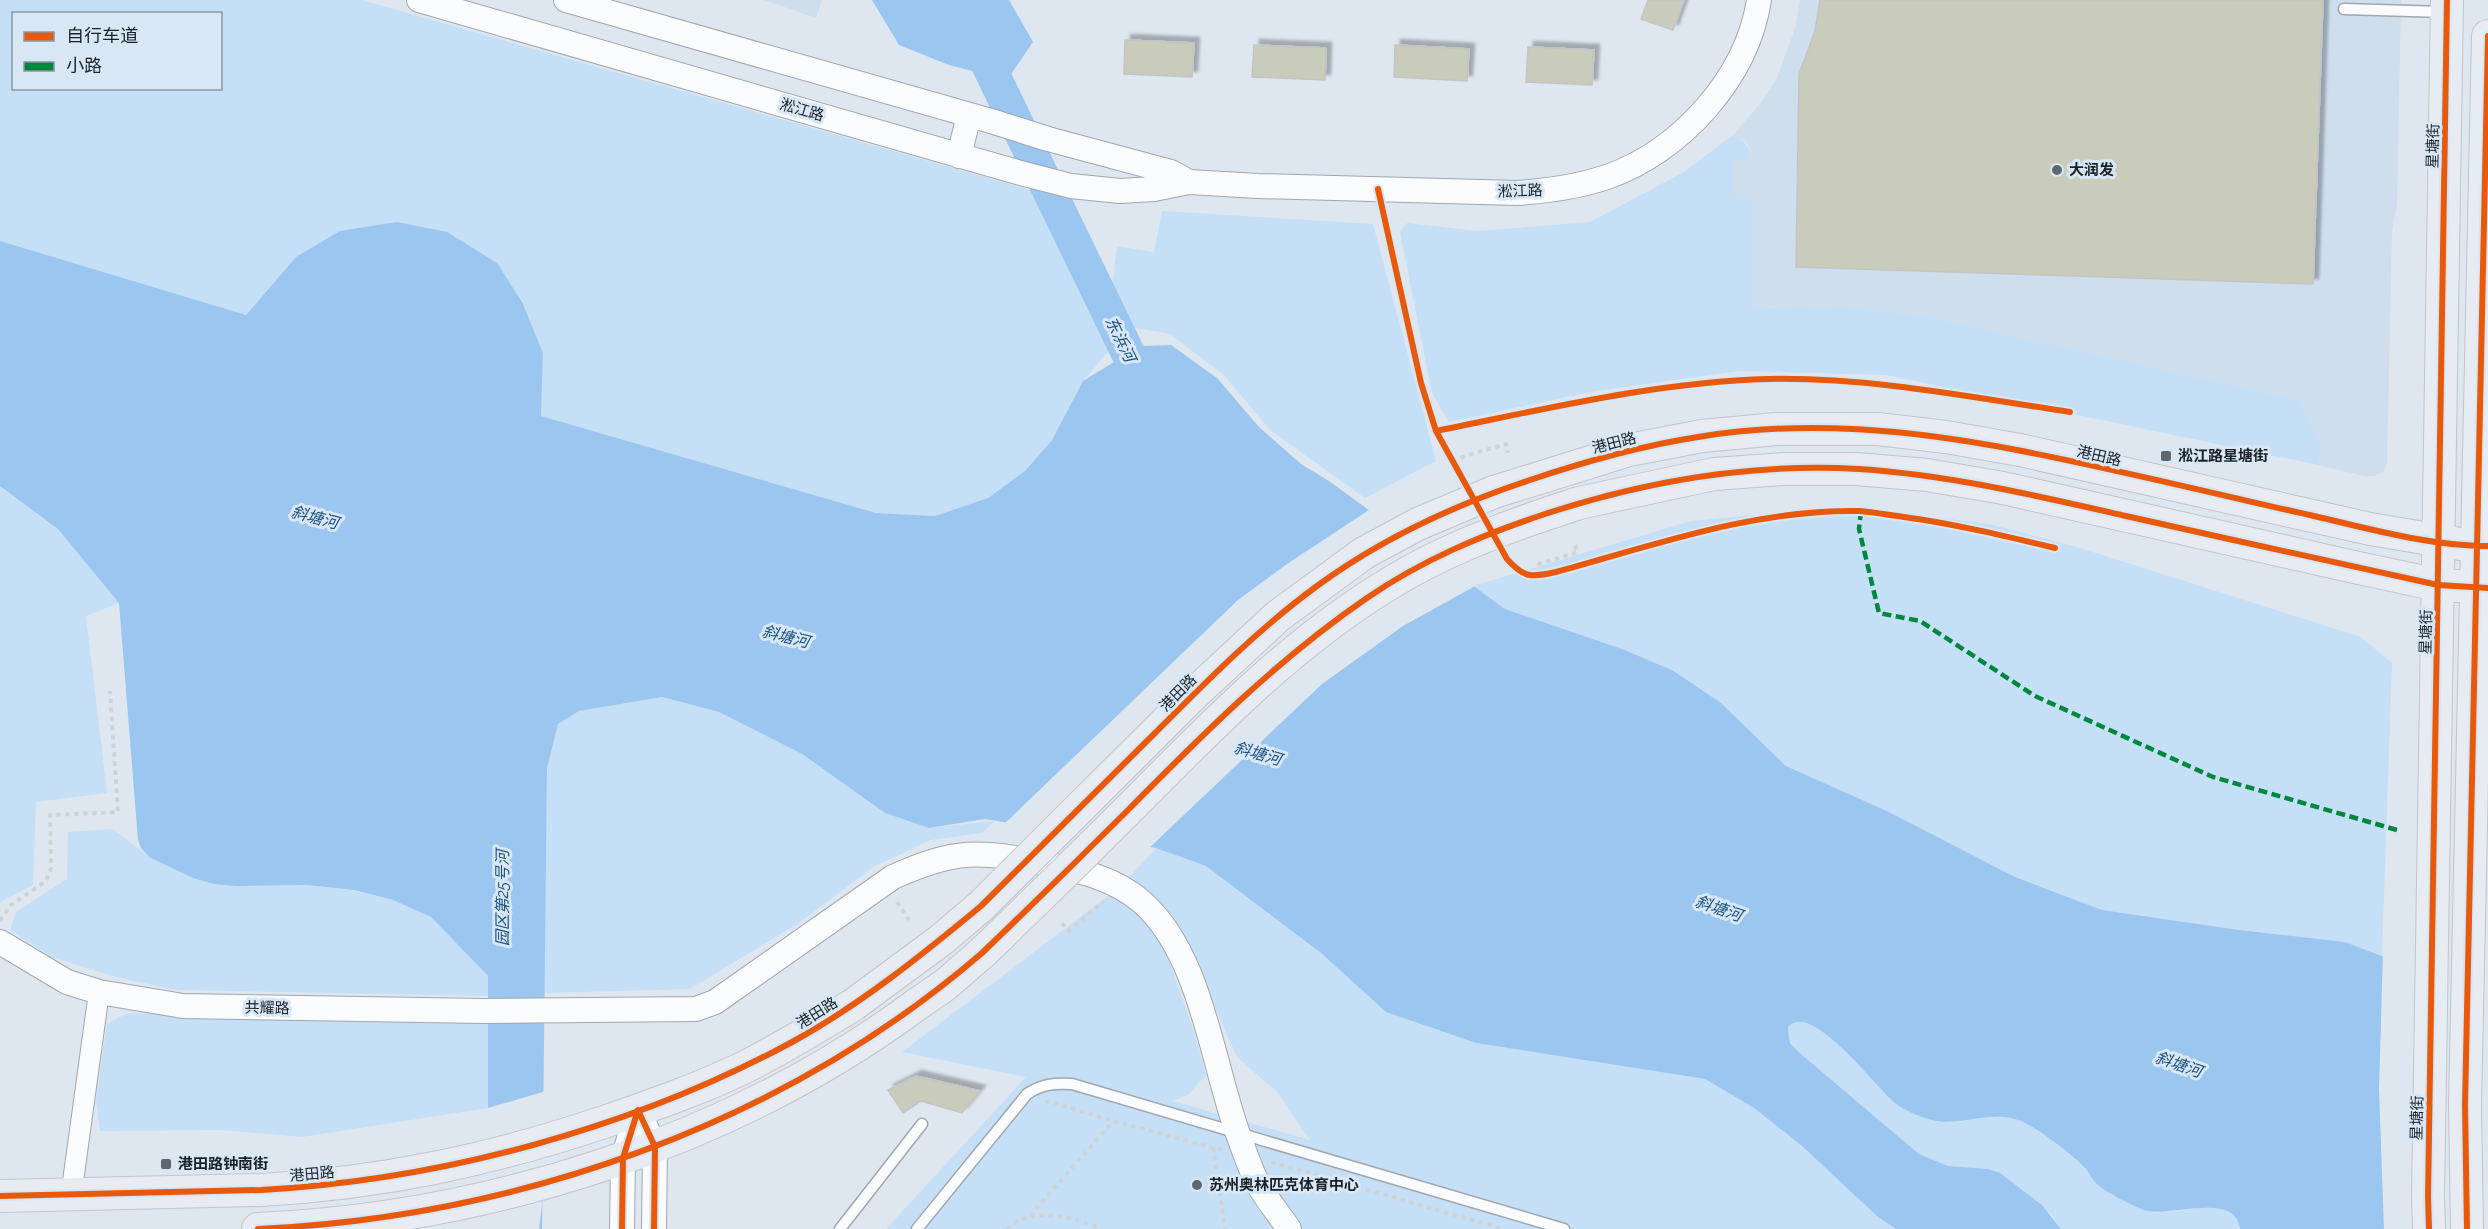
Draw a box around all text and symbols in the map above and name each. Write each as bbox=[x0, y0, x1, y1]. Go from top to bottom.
legend bbox=[12, 12, 222, 90]
text: 自行车道 bbox=[66, 25, 138, 46]
text: 小路 bbox=[66, 55, 102, 76]
street label: 淞江路 bbox=[778, 95, 826, 125]
street label: 星塘街 bbox=[2424, 123, 2442, 169]
place label: 大润发 bbox=[2069, 161, 2114, 179]
marker: 大润发 bbox=[2050, 163, 2064, 177]
street label: 淞江路 bbox=[1497, 181, 1543, 201]
water label: 东浜河 bbox=[1101, 313, 1141, 368]
street label: 港田路 bbox=[1590, 429, 1638, 457]
street label: 港田路 bbox=[2075, 442, 2123, 470]
place label: 淞江路星塘街 bbox=[2178, 447, 2268, 465]
marker: 淞江路星塘街 bbox=[2159, 449, 2173, 463]
water label: 斜塘河 bbox=[289, 502, 343, 534]
street label: 星塘街 bbox=[2417, 609, 2435, 655]
water label: 斜塘河 bbox=[760, 621, 814, 652]
street label: 港田路 bbox=[1156, 671, 1200, 715]
water label: 斜塘河 bbox=[1232, 738, 1286, 770]
water label: 园区第25号河 bbox=[493, 847, 512, 946]
water label: 斜塘河 bbox=[1693, 892, 1747, 926]
street label: 港田路 bbox=[793, 993, 841, 1033]
street label: 共耀路 bbox=[244, 999, 290, 1017]
water label: 斜塘河 bbox=[2153, 1048, 2207, 1082]
street label: 星塘街 bbox=[2408, 1095, 2426, 1141]
place label: 港田路钟南街 bbox=[178, 1155, 268, 1173]
marker: 港田路钟南街 bbox=[159, 1157, 173, 1171]
street label: 港田路 bbox=[289, 1163, 335, 1185]
place label: 苏州奥林匹克体育中心 bbox=[1209, 1176, 1359, 1194]
marker: 苏州奥林匹克体育中心 bbox=[1190, 1178, 1204, 1192]

